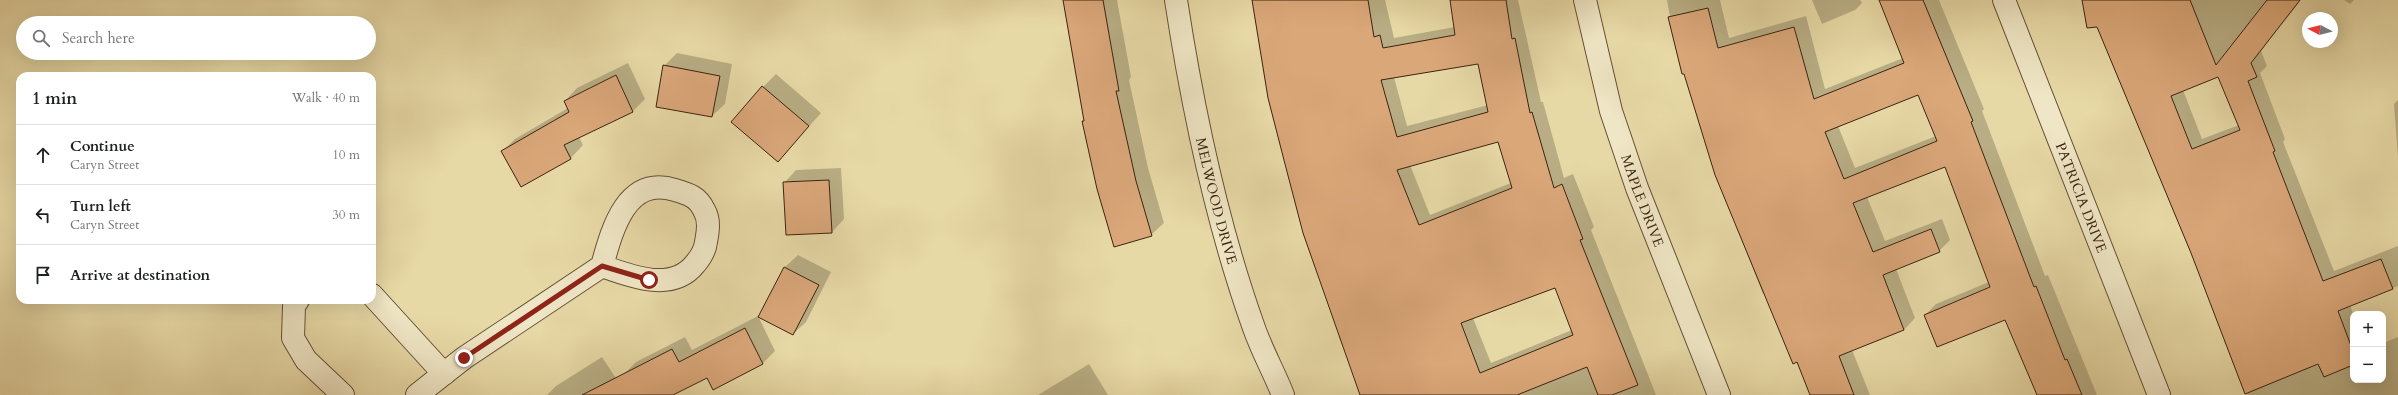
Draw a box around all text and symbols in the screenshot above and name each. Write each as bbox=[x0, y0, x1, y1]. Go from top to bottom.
north arrow bbox=[2302, 12, 2338, 48]
search box bbox=[16, 16, 376, 60]
icon: search bbox=[30, 27, 52, 49]
text: Search here bbox=[62, 28, 135, 48]
text: 1 min bbox=[32, 87, 77, 110]
text: Walk · 40 m bbox=[292, 89, 360, 107]
text: Continue bbox=[70, 136, 135, 156]
street label: MELWOOD DRIVE bbox=[1192, 136, 1242, 267]
street label: PATRICIA DRIVE bbox=[2051, 139, 2112, 256]
icon: ahead bbox=[32, 144, 54, 166]
text: 10 m bbox=[332, 146, 360, 164]
street label: MAPLE DRIVE bbox=[1617, 152, 1669, 250]
text: Caryn Street bbox=[70, 156, 139, 174]
text: Turn left bbox=[70, 196, 131, 216]
icon: left bbox=[32, 204, 54, 226]
text: 30 m bbox=[332, 206, 360, 224]
text: Caryn Street bbox=[70, 216, 139, 234]
icon: arrive bbox=[32, 264, 54, 286]
text: Arrive at destination bbox=[70, 265, 210, 285]
route start bbox=[640, 271, 658, 289]
map controls bbox=[2350, 311, 2386, 383]
button: + bbox=[2350, 311, 2386, 347]
button: − bbox=[2350, 347, 2386, 383]
route end bbox=[455, 349, 473, 367]

